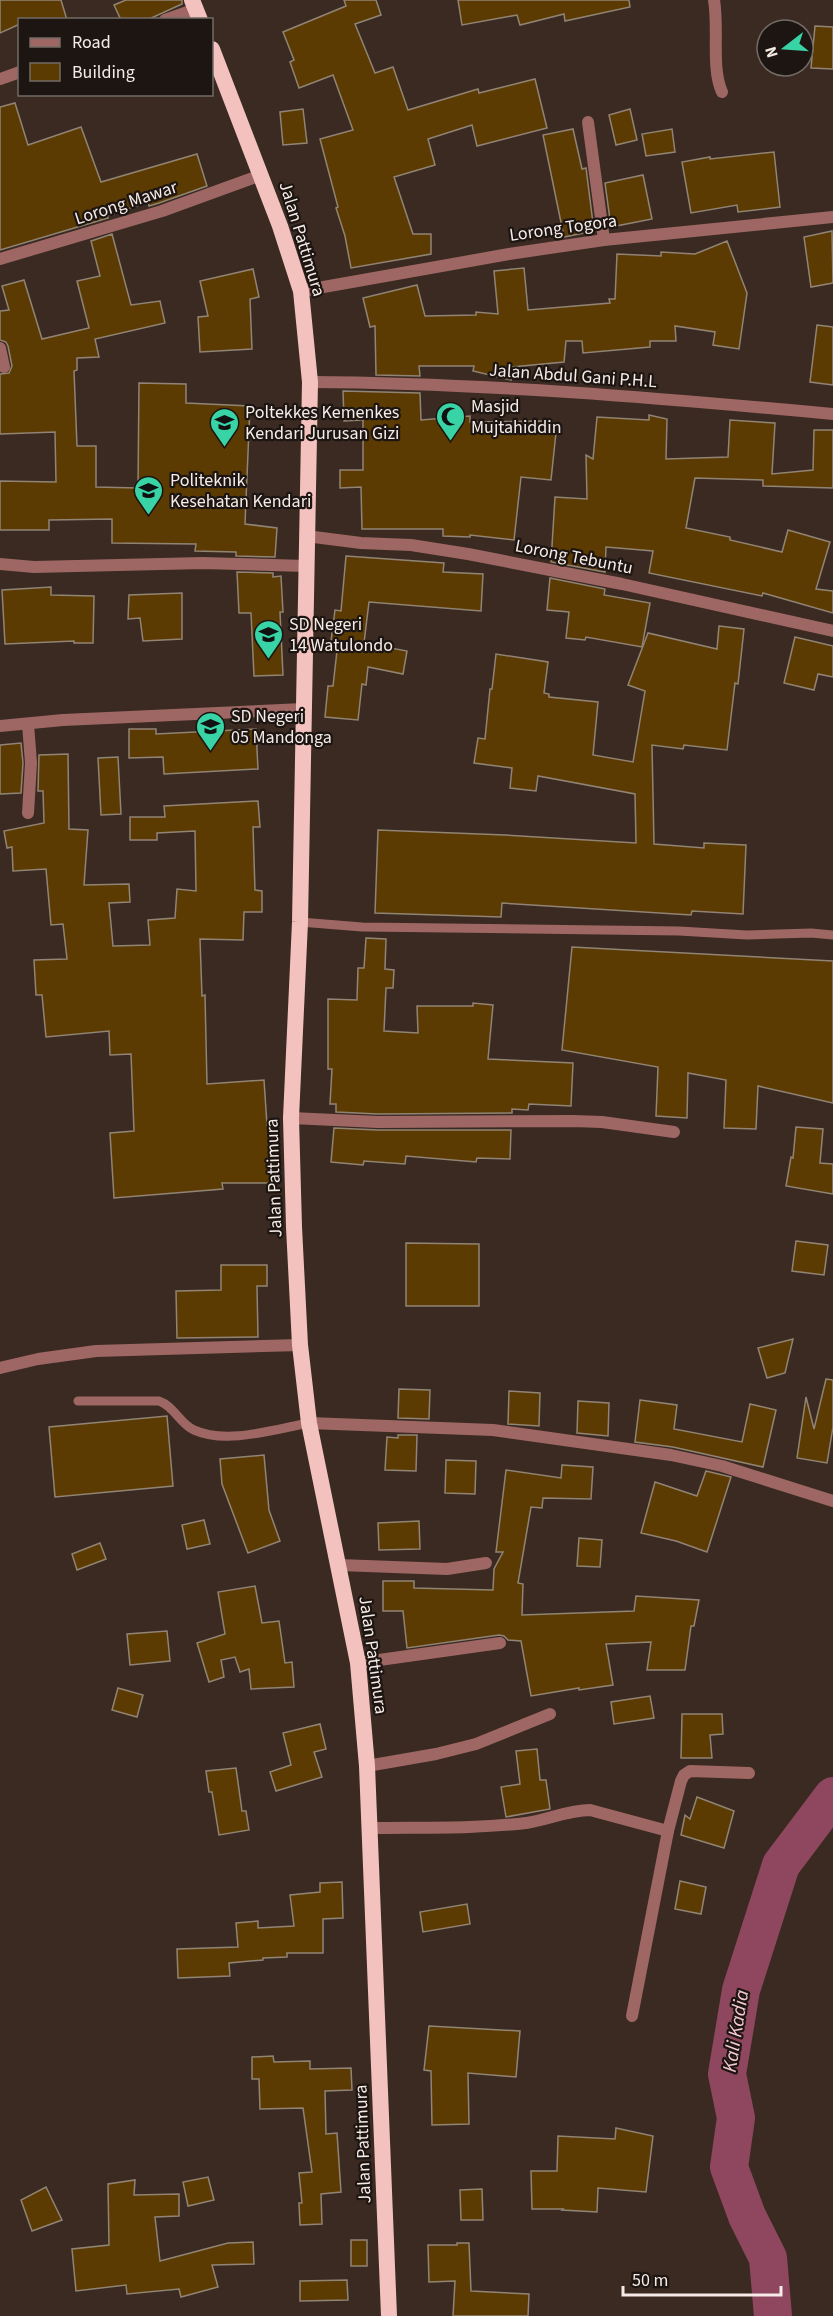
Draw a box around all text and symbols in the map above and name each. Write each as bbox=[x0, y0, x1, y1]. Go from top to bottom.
legend bbox=[18, 18, 213, 96]
north arrow bbox=[755, 18, 815, 78]
text: Road bbox=[72, 30, 111, 55]
text: N bbox=[760, 44, 784, 60]
text: Building bbox=[72, 60, 135, 85]
street label: Lorong Mawar bbox=[71, 174, 181, 231]
street label: Jalan Pattimura bbox=[273, 178, 331, 300]
street label: Lorong Togora bbox=[508, 208, 618, 248]
street label: Jalan Abdul Gani P.H.L bbox=[488, 358, 658, 394]
place label: Masjid Mujtahiddin bbox=[471, 394, 562, 440]
place label: Poltekkes Kemenkes Kendari Jurusan Gizi bbox=[245, 400, 400, 446]
mosque icon: Masjid Mujtahiddin bbox=[434, 400, 466, 442]
school or university icon: Poltekkes Kemenkes Kendari Jurusan Gizi bbox=[208, 406, 240, 448]
place label: Politeknik Kesehatan Kendari bbox=[170, 468, 311, 514]
school or university icon: Politeknik Kesehatan Kendari bbox=[133, 474, 165, 516]
street label: Lorong Tebuntu bbox=[513, 533, 635, 581]
place label: SD Negeri 14 Watulondo bbox=[289, 612, 393, 658]
school or university icon: SD Negeri 14 Watulondo bbox=[252, 618, 284, 660]
place label: SD Negeri 05 Mandonga bbox=[231, 704, 332, 750]
school or university icon: SD Negeri 05 Mandonga bbox=[194, 710, 226, 752]
street label: Jalan Pattimura bbox=[259, 1118, 289, 1238]
street label: Jalan Pattimura bbox=[352, 1594, 394, 1716]
water label: Kali Kadia bbox=[716, 1987, 756, 2074]
street label: Jalan Pattimura bbox=[348, 2084, 378, 2204]
scale bar bbox=[623, 2259, 780, 2297]
text: 50 m bbox=[632, 2268, 668, 2293]

